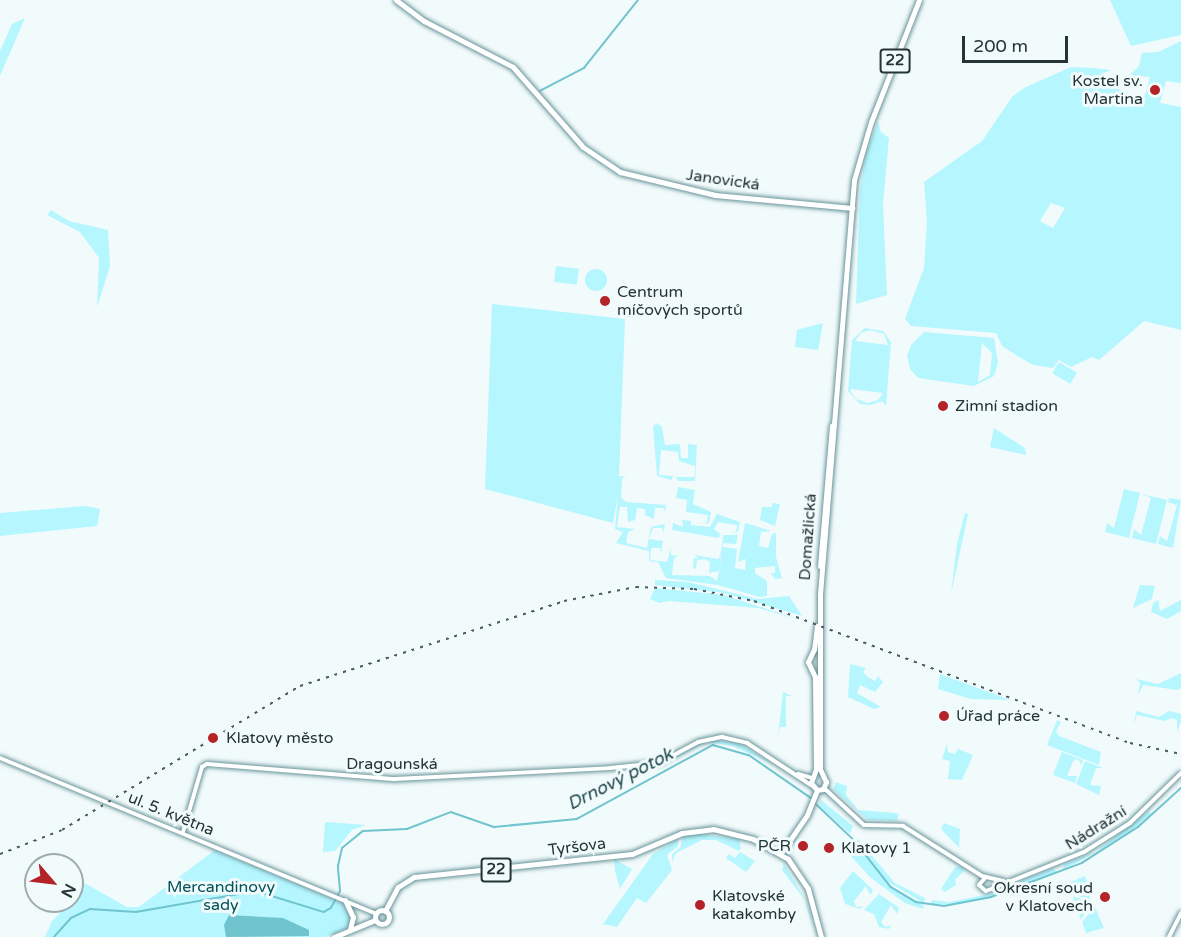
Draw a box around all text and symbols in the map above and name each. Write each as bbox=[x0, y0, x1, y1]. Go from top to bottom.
scale bar bbox=[965, 24, 1072, 62]
text: 200 m bbox=[973, 35, 1028, 57]
road number: 22 bbox=[878, 49, 912, 73]
place label: Kostel sv. Martina bbox=[1072, 71, 1143, 109]
marker: Kostel sv. Martina bbox=[1148, 83, 1162, 97]
street label: Janovická bbox=[685, 165, 761, 195]
place label: Centrum míčových sportů bbox=[617, 282, 743, 320]
marker: Centrum míčových sportů bbox=[598, 294, 612, 308]
place label: Zimní stadion bbox=[955, 396, 1058, 416]
marker: Zimní stadion bbox=[936, 399, 950, 413]
street label: Domažlická bbox=[795, 493, 821, 581]
place label: Úřad práce bbox=[956, 706, 1040, 726]
marker: Úřad práce bbox=[937, 709, 951, 723]
place label: Klatovy město bbox=[226, 728, 333, 748]
marker: Klatovy město bbox=[204, 729, 222, 747]
water label: Drnový potok bbox=[564, 743, 676, 815]
street label: Dragounská bbox=[346, 754, 438, 774]
street label: ul. 5. května bbox=[125, 788, 217, 840]
street label: Nádražní bbox=[1062, 802, 1130, 854]
street label: Tyršova bbox=[547, 834, 607, 860]
place label: PČR bbox=[758, 836, 791, 856]
place label: Klatovy 1 bbox=[841, 838, 911, 858]
marker: PČR bbox=[796, 839, 810, 853]
marker: Klatovy 1 bbox=[822, 841, 836, 855]
north arrow bbox=[24, 853, 84, 913]
road number: 22 bbox=[480, 858, 512, 882]
park label: Mercandinovy sady bbox=[167, 877, 275, 915]
place label: Okresní soud v Klatovech bbox=[994, 878, 1093, 916]
text: N bbox=[56, 880, 80, 901]
place label: Klatovské katakomby bbox=[712, 886, 796, 924]
marker: Okresní soud v Klatovech bbox=[1098, 890, 1112, 904]
marker: Klatovské katakomby bbox=[693, 898, 707, 912]

